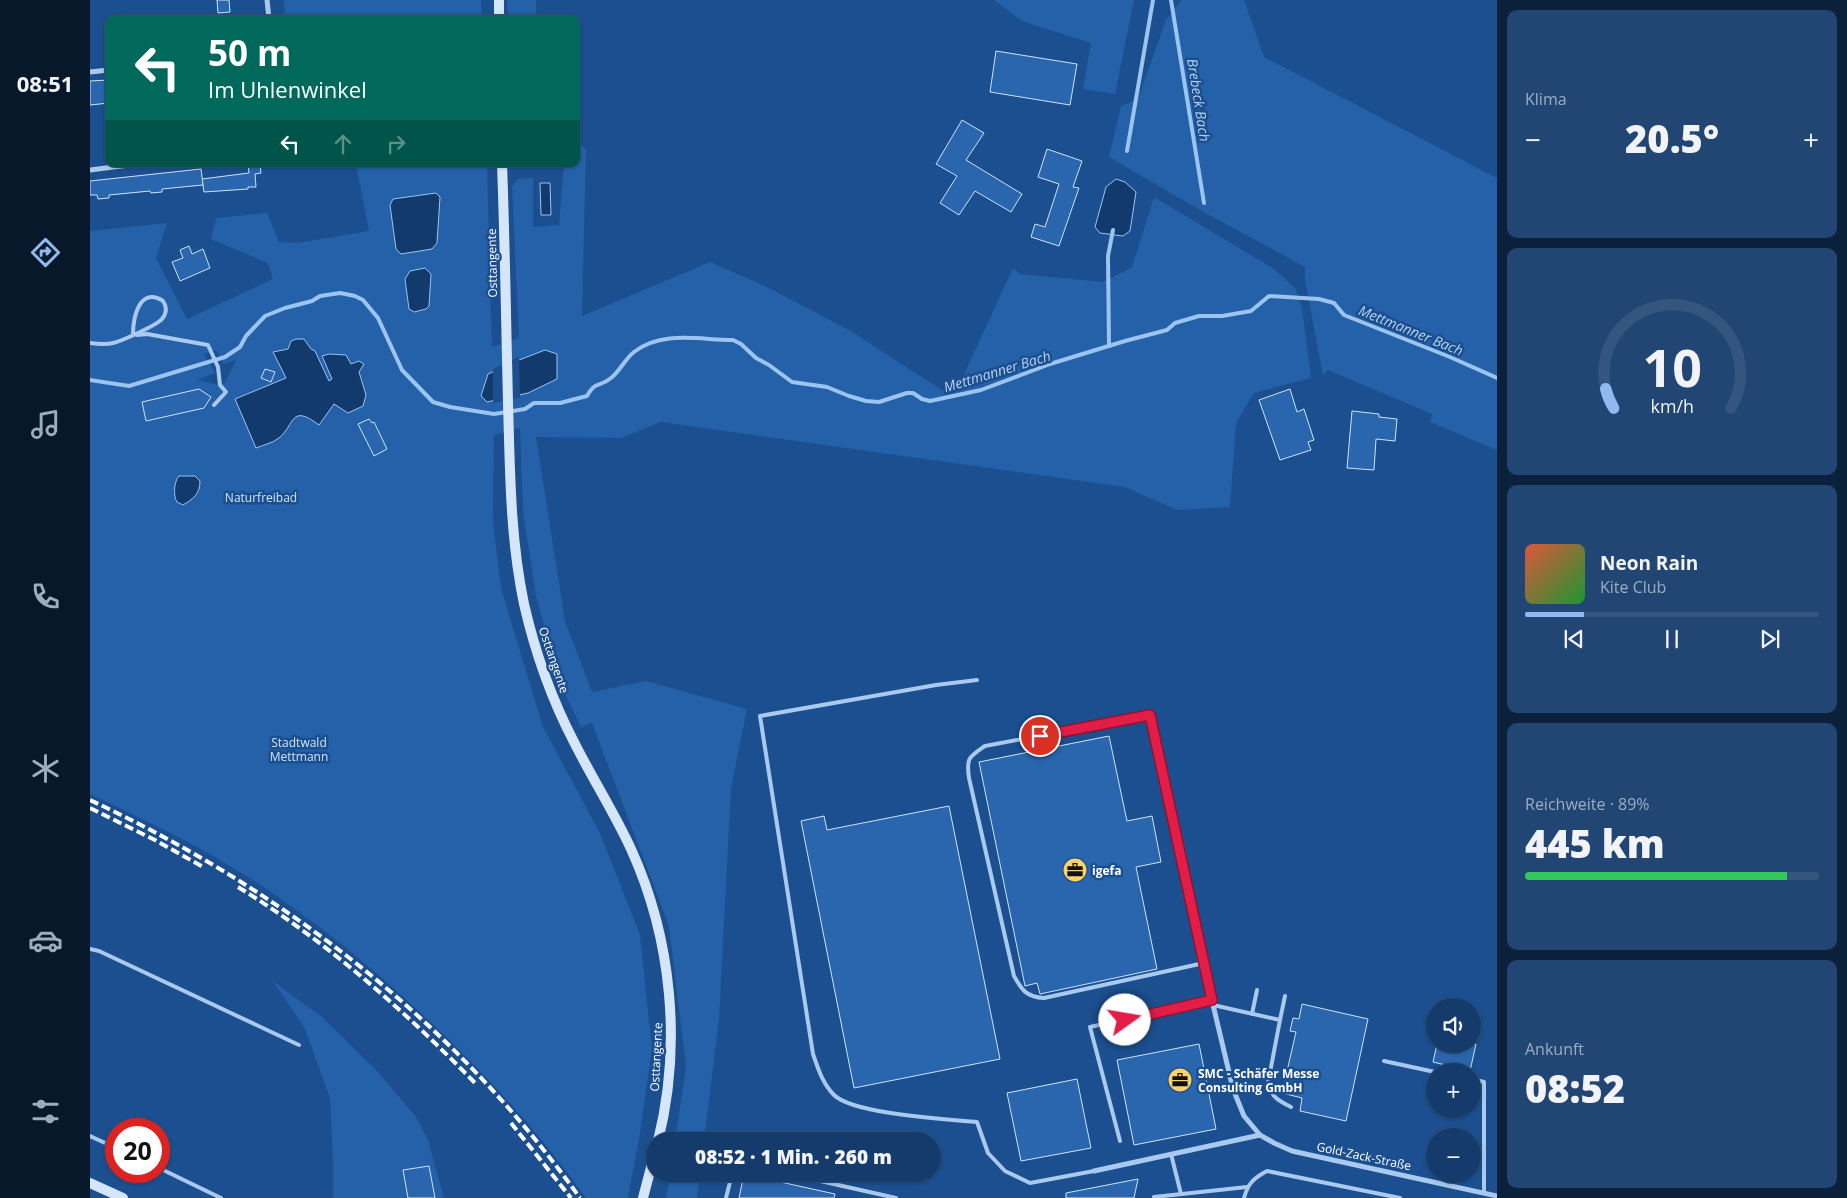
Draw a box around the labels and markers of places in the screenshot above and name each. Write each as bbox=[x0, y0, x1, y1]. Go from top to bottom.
pin bbox=[1019, 715, 1061, 757]
office icon: igefa bbox=[1062, 857, 1088, 883]
place label: igefa bbox=[1092, 862, 1121, 879]
place label: SMC - Schäfer Messe Consulting GmbH bbox=[1198, 1065, 1319, 1096]
office icon: SMC - Schäfer Messe Consulting GmbH bbox=[1167, 1067, 1193, 1093]

